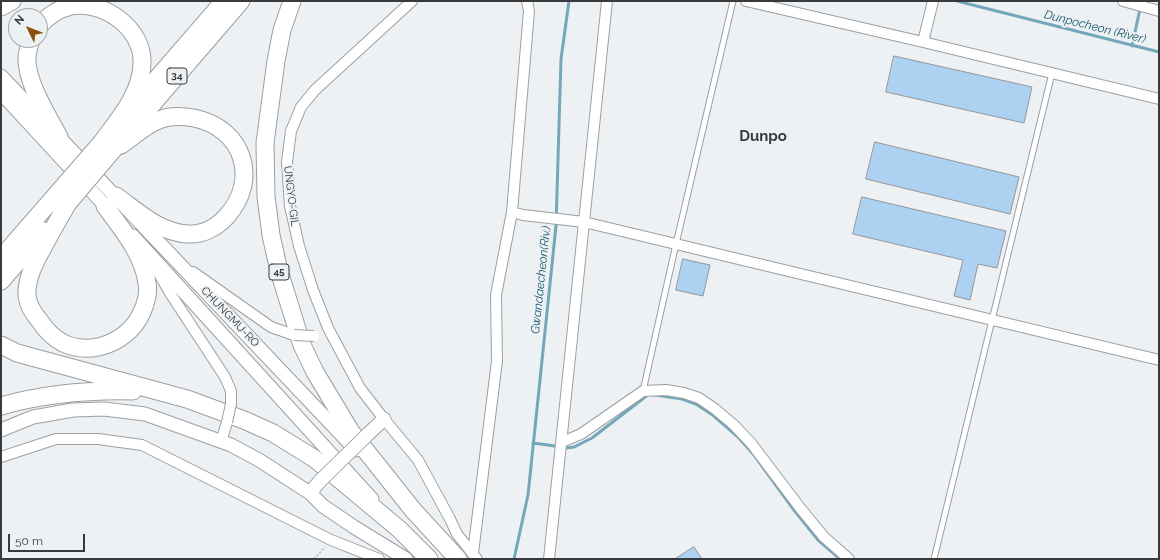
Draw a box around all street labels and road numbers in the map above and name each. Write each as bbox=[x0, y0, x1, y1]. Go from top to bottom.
road number: 34 bbox=[167, 68, 187, 84]
street label: UNGYO-GIL bbox=[281, 165, 301, 227]
road number: 45 bbox=[269, 264, 289, 280]
street label: CHUNGMU-RO bbox=[198, 284, 262, 350]

